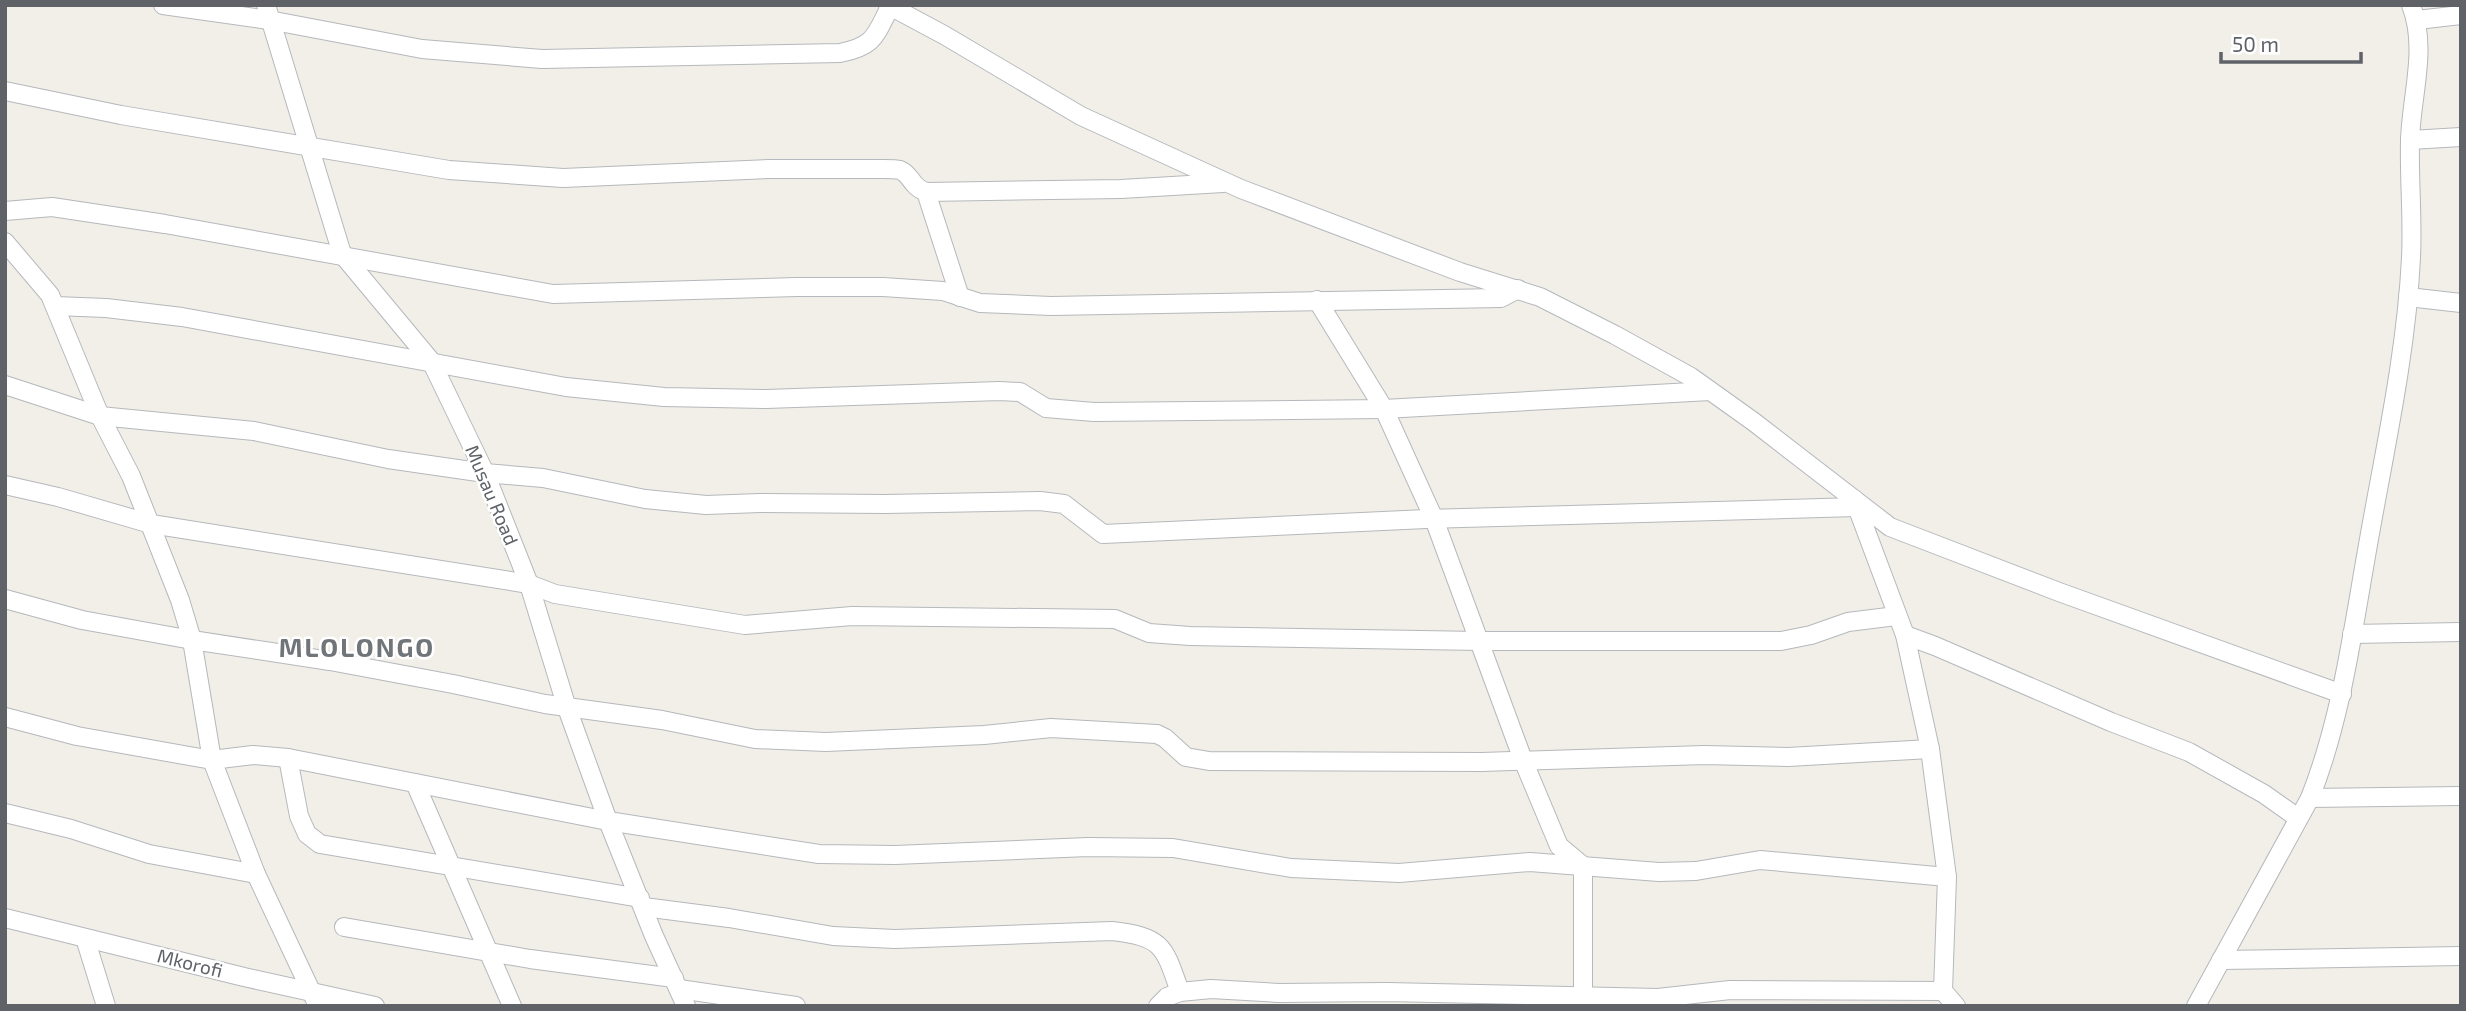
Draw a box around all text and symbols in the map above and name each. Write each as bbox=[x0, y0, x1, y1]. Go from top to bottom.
scale bar bbox=[2221, 21, 2361, 65]
text: 50 m bbox=[2232, 31, 2279, 56]
street label: Musau Road bbox=[461, 441, 524, 548]
district label: MLOLONGO bbox=[279, 631, 435, 662]
street label: Mkorofi bbox=[155, 943, 225, 982]

